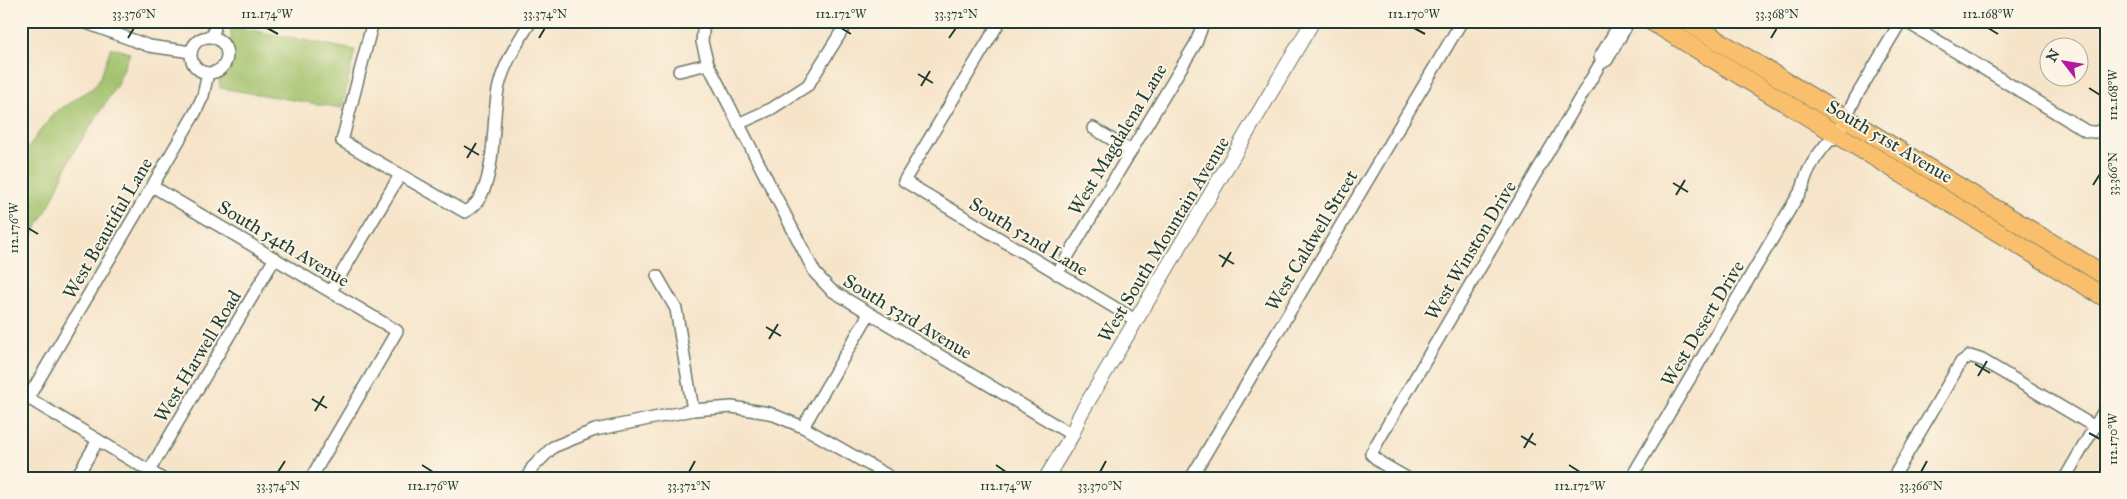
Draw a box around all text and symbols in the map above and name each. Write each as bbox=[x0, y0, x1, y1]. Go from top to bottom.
text: 33.376°N bbox=[112, 7, 156, 21]
text: 112.174°W bbox=[241, 7, 293, 21]
text: 33.374°N bbox=[523, 7, 567, 21]
text: 112.172°W bbox=[816, 7, 867, 21]
text: 33.372°N bbox=[934, 7, 978, 21]
text: 112.170°W bbox=[1388, 7, 1441, 21]
text: 33.368°N bbox=[1755, 7, 1799, 21]
text: 112.168°W bbox=[1962, 7, 2014, 21]
north arrow bbox=[2040, 38, 2090, 88]
text: N bbox=[2043, 46, 2064, 65]
street label: West Magdalena Lane bbox=[1063, 59, 1173, 220]
text: 112.168°W bbox=[2106, 69, 2120, 121]
street label: South 51st Avenue bbox=[1822, 95, 1957, 188]
street label: West South Mountain Avenue bbox=[1093, 132, 1234, 346]
text: 33.366°N bbox=[2106, 152, 2120, 196]
street label: West Beautiful Lane bbox=[58, 153, 157, 303]
street label: West Caldwell Street bbox=[1260, 165, 1363, 315]
street label: West Winston Drive bbox=[1420, 176, 1521, 324]
street label: South 52nd Lane bbox=[965, 192, 1092, 281]
street label: South 54th Avenue bbox=[214, 195, 354, 292]
text: 112.176°W bbox=[7, 202, 21, 254]
street label: West Desert Drive bbox=[1656, 256, 1749, 390]
street label: South 53rd Avenue bbox=[839, 269, 976, 364]
street label: West Harwell Road bbox=[149, 286, 246, 426]
text: 112.170°W bbox=[2106, 412, 2120, 465]
text: 33.374°N bbox=[256, 479, 300, 493]
text: 112.176°W bbox=[407, 479, 459, 493]
text: 33.372°N bbox=[667, 479, 711, 493]
text: 112.174°W bbox=[980, 479, 1032, 493]
text: 33.370°N bbox=[1078, 479, 1122, 493]
text: 112.172°W bbox=[1555, 479, 1606, 493]
text: 33.366°N bbox=[1899, 479, 1943, 493]

